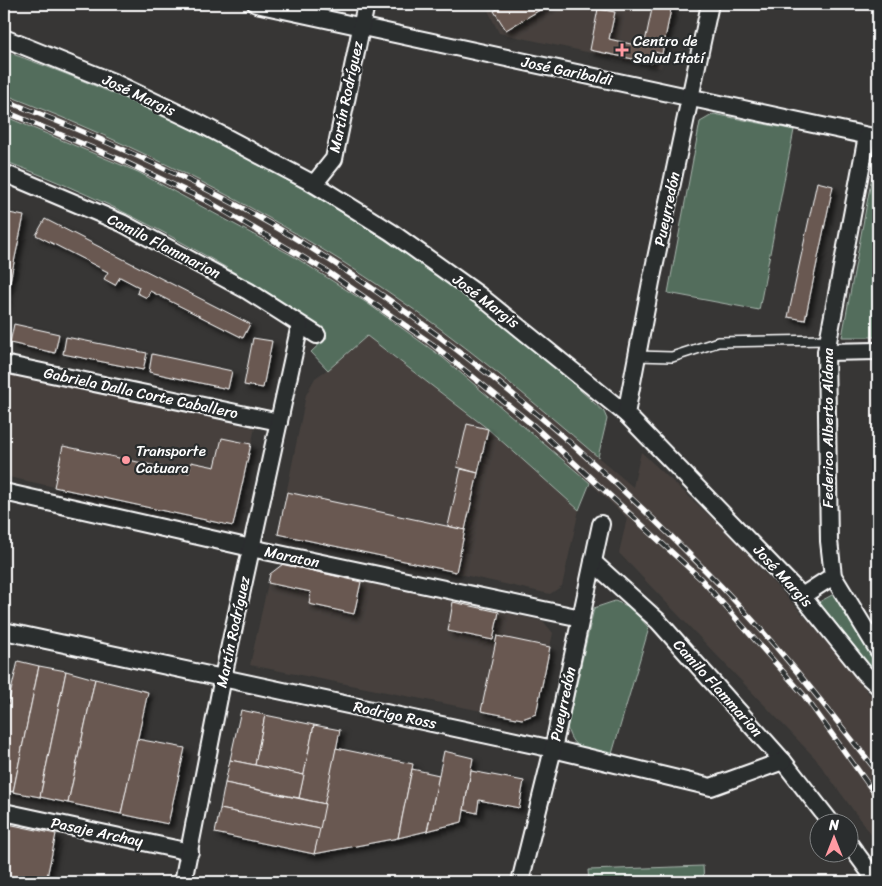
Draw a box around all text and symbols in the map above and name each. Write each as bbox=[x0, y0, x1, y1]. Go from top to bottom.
place label: Centro de Salud Itatí bbox=[633, 28, 706, 71]
street label: Martín Rodríguez bbox=[321, 38, 371, 155]
marker: Centro de Salud Itatí bbox=[615, 43, 629, 57]
street label: José Garibaldi bbox=[518, 48, 616, 93]
street label: José Margis bbox=[97, 66, 180, 123]
street label: Pueyrredón bbox=[646, 169, 688, 249]
street label: Camilo Flammarion bbox=[103, 206, 225, 286]
street label: José Margis bbox=[446, 266, 525, 335]
street label: Federico Alberto Aldana bbox=[815, 348, 841, 508]
street label: Gabriela Dalla Corte Caballero bbox=[41, 360, 241, 426]
place label: Transporte Catuara bbox=[136, 438, 206, 481]
marker: Transporte Catuara bbox=[120, 454, 132, 466]
street label: José Margis bbox=[746, 538, 819, 614]
street label: Maraton bbox=[262, 539, 322, 575]
street label: Martín Rodríguez bbox=[208, 573, 258, 690]
street label: Camilo Flammarion bbox=[667, 633, 769, 743]
street label: Pueyrredón bbox=[542, 664, 584, 744]
street label: Rodrigo Ross bbox=[351, 694, 439, 737]
street label: Pasaje Archay bbox=[49, 810, 146, 855]
text: N bbox=[828, 813, 839, 838]
north arrow bbox=[810, 814, 860, 864]

